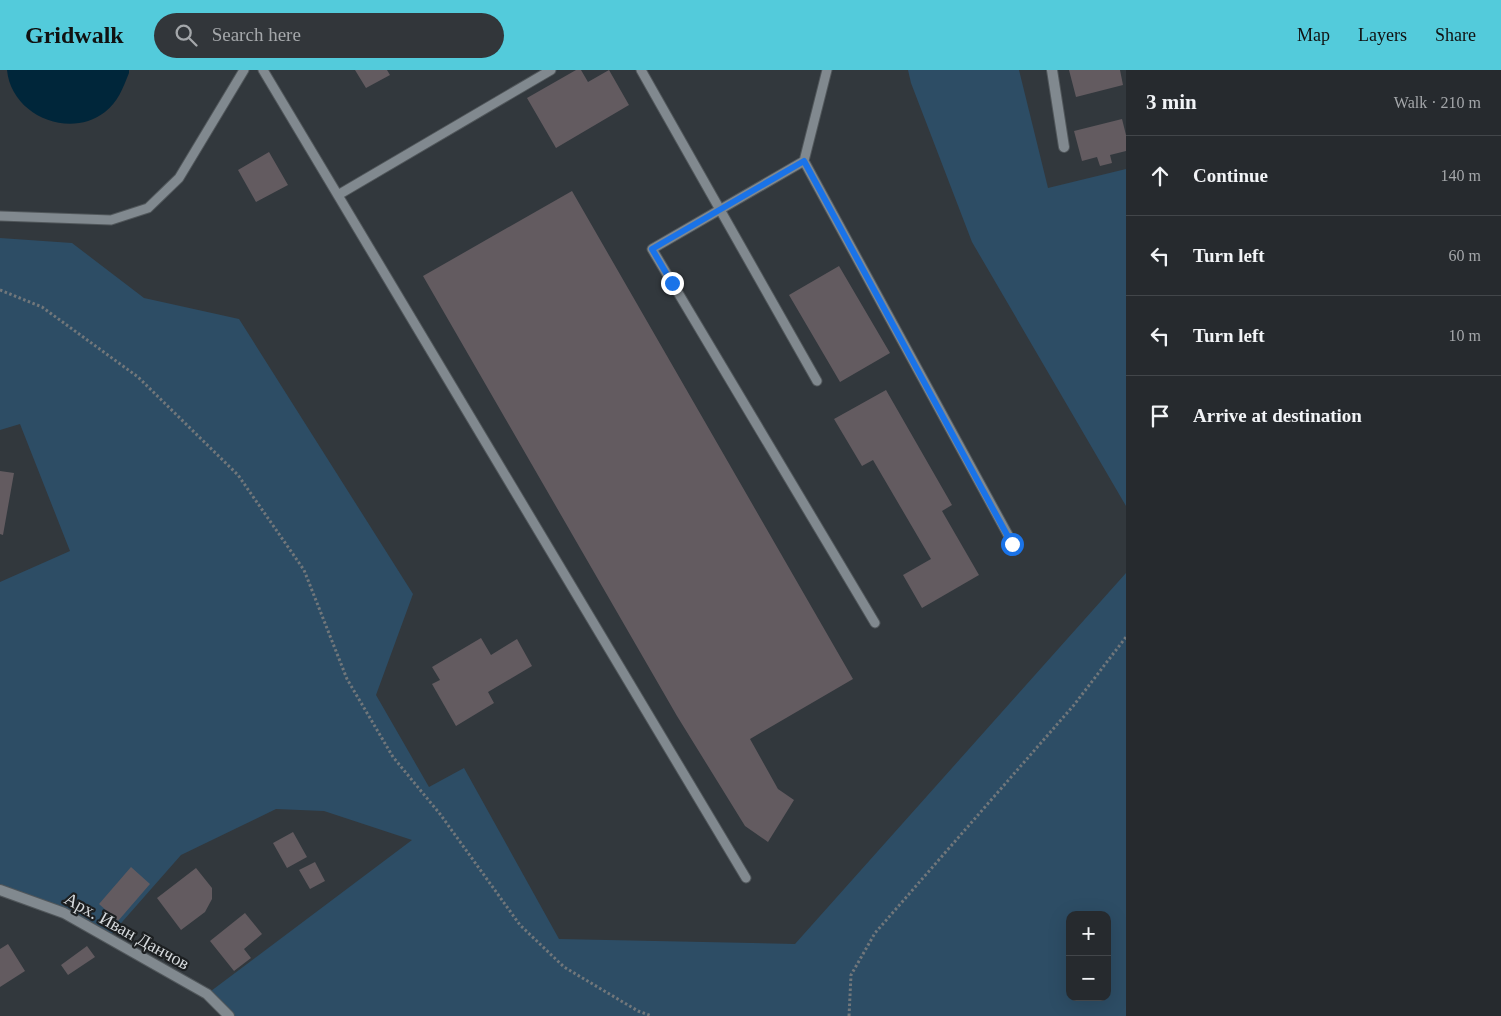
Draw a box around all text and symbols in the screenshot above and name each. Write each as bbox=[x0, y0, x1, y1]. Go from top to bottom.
search box bbox=[154, 13, 504, 58]
icon: search bbox=[172, 21, 200, 49]
text: Gridwalk bbox=[25, 22, 124, 48]
text: Search here bbox=[212, 24, 301, 45]
text: Map bbox=[1297, 25, 1330, 45]
text: Layers bbox=[1358, 25, 1407, 45]
text: Share bbox=[1435, 25, 1476, 45]
text: 3 min bbox=[1146, 90, 1197, 114]
text: Walk · 210 m bbox=[1394, 94, 1481, 111]
icon: ahead bbox=[1146, 162, 1174, 190]
text: Continue bbox=[1193, 165, 1268, 186]
text: 140 m bbox=[1441, 167, 1481, 184]
icon: left bbox=[1146, 242, 1174, 270]
text: Turn left bbox=[1193, 245, 1265, 266]
text: 60 m bbox=[1449, 247, 1481, 264]
route end bbox=[661, 272, 684, 295]
icon: left bbox=[1146, 322, 1174, 350]
text: Turn left bbox=[1193, 325, 1265, 346]
text: 10 m bbox=[1449, 327, 1481, 344]
icon: arrive bbox=[1146, 402, 1174, 430]
text: Arrive at destination bbox=[1193, 405, 1362, 426]
route start bbox=[1001, 533, 1024, 556]
street label: Арх. Иван Данчов bbox=[61, 888, 193, 974]
map controls bbox=[1066, 911, 1111, 1001]
button: + bbox=[1066, 911, 1111, 956]
button: − bbox=[1066, 956, 1111, 1001]

